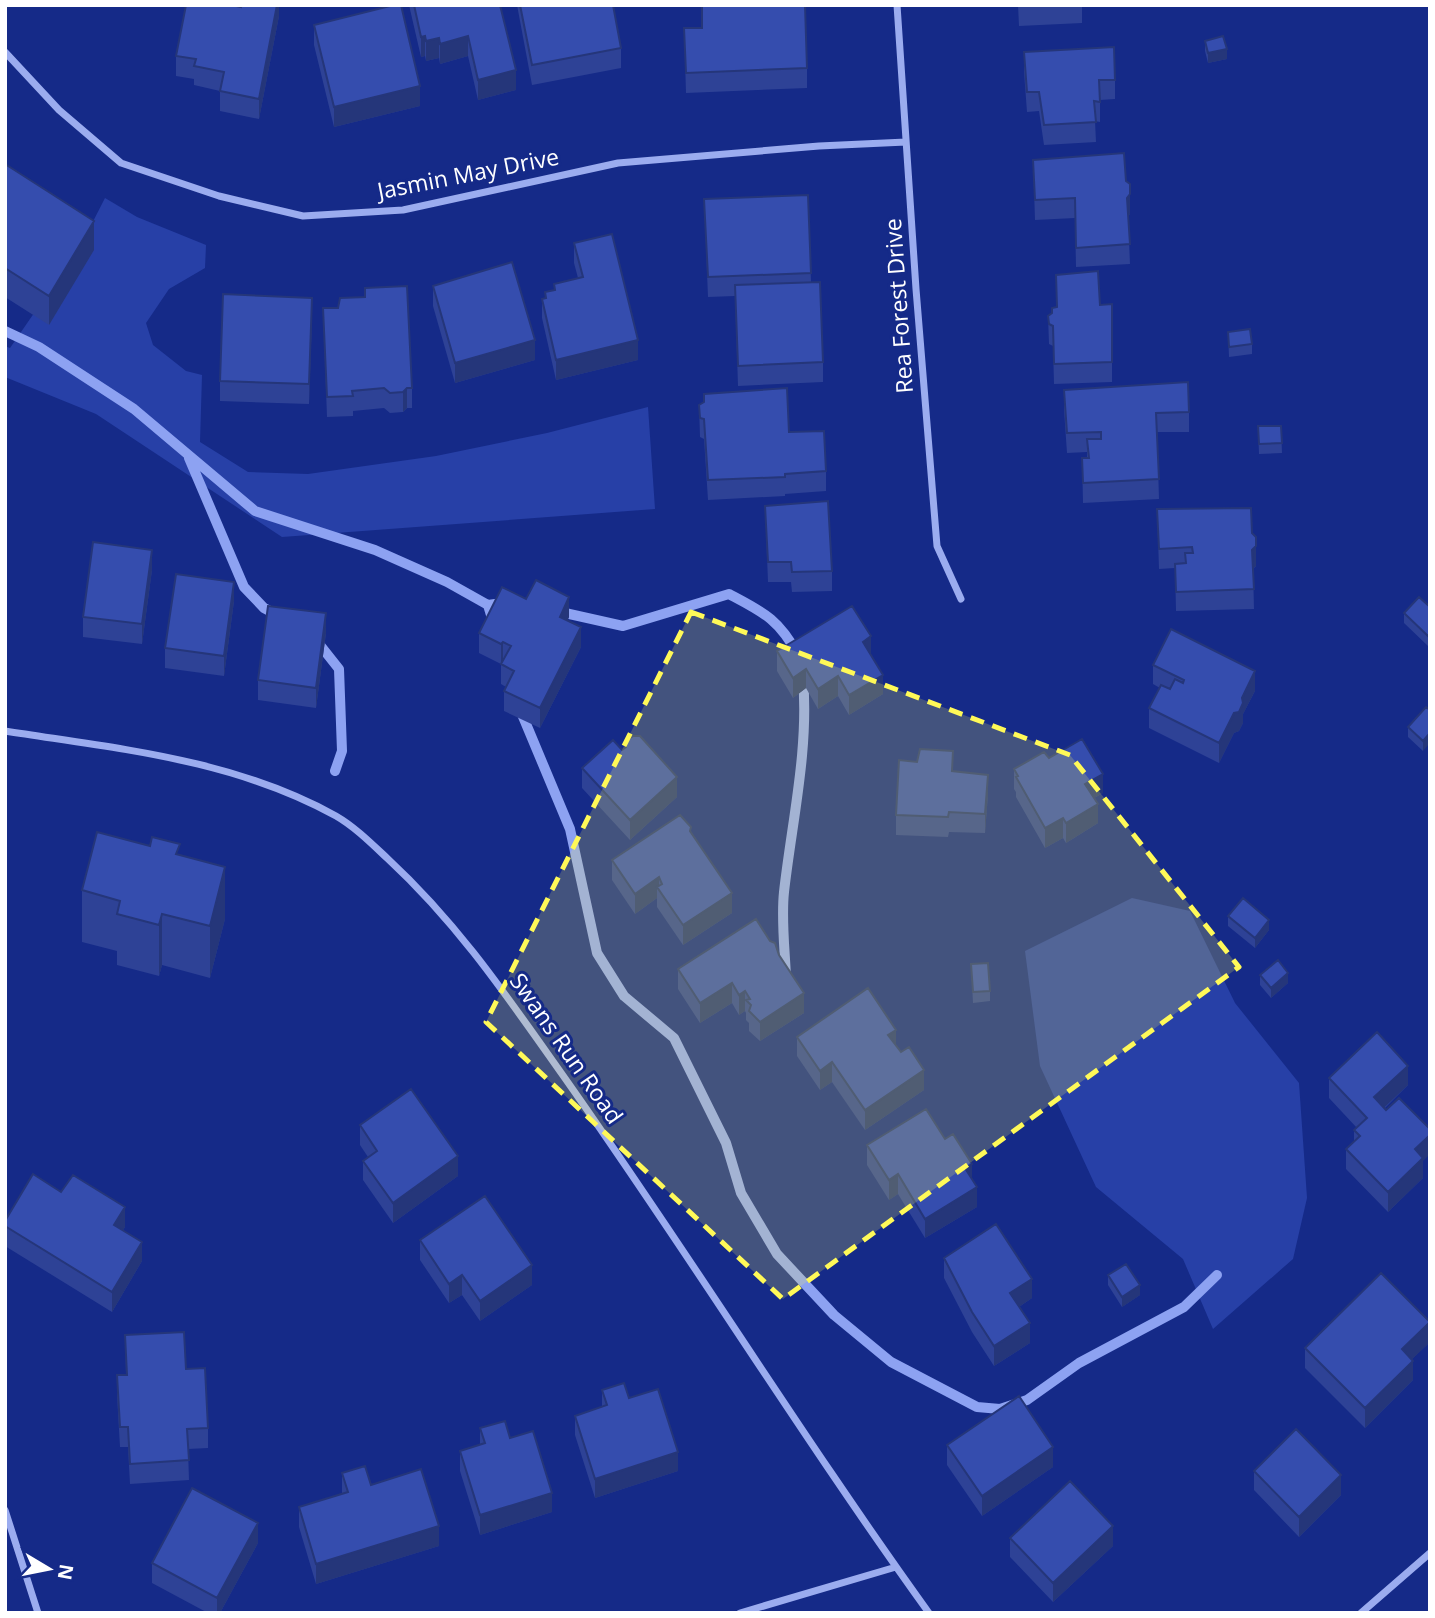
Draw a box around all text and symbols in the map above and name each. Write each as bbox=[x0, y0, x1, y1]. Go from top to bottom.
street label: Jasmin May Drive bbox=[372, 140, 562, 207]
street label: Rea Forest Drive bbox=[876, 217, 920, 395]
street label: Swans Run Road bbox=[503, 966, 631, 1130]
north arrow bbox=[14, 1534, 84, 1604]
text: N bbox=[52, 1562, 80, 1582]

